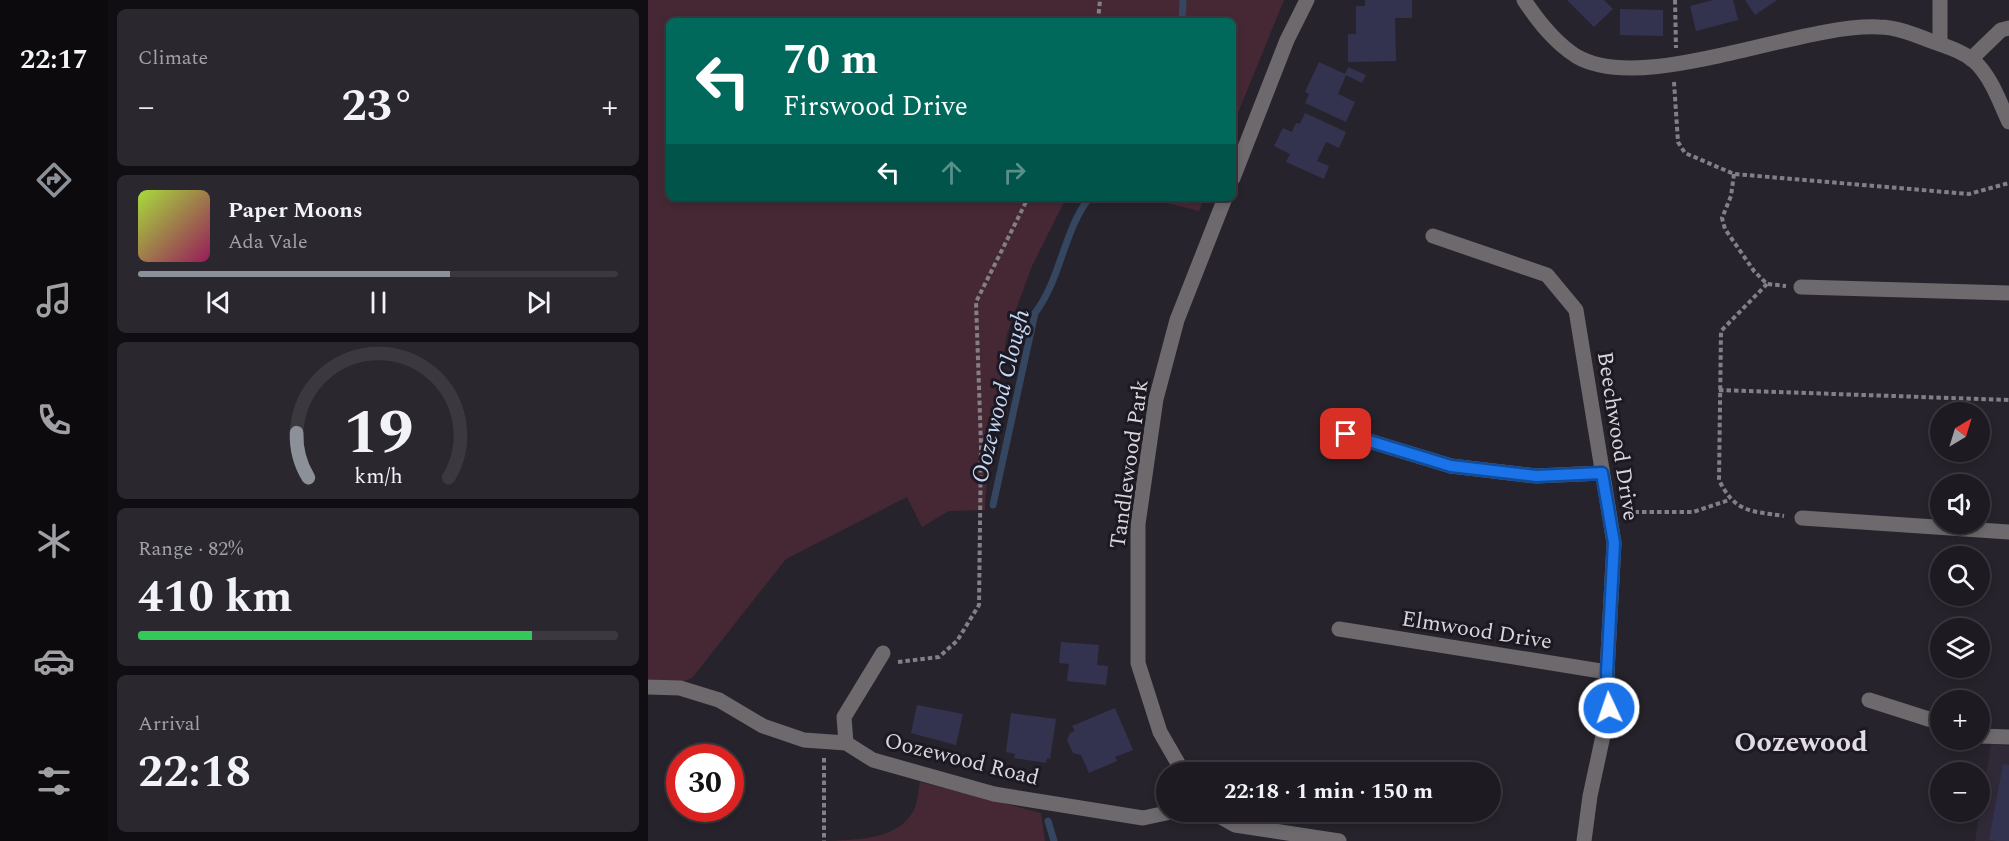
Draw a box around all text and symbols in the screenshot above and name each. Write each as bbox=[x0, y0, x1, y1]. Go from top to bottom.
text: 70 m bbox=[783, 29, 878, 92]
text: 22:17 bbox=[20, 39, 88, 81]
icon: left bbox=[684, 42, 762, 120]
text: Climate bbox=[138, 43, 208, 73]
text: 23° bbox=[342, 72, 415, 141]
text: − bbox=[138, 82, 155, 132]
text: + bbox=[602, 82, 618, 132]
text: Firswood Drive bbox=[783, 86, 968, 128]
icon: left bbox=[872, 156, 905, 189]
icon: ahead bbox=[935, 156, 968, 189]
icon: right bbox=[998, 156, 1031, 189]
icon: directions bbox=[33, 159, 75, 201]
text: Paper Moons bbox=[228, 194, 363, 227]
text: Ada Vale bbox=[228, 227, 308, 257]
icon: music bbox=[33, 279, 75, 321]
icon: previous bbox=[202, 286, 235, 319]
icon: pause bbox=[362, 286, 395, 319]
icon: next bbox=[522, 286, 555, 319]
water label: Oozewood Clough bbox=[962, 306, 1040, 487]
street label: Beechwood Drive bbox=[1588, 349, 1647, 523]
street label: Tandlewood Park bbox=[1101, 377, 1158, 551]
text: 19 bbox=[343, 386, 413, 481]
icon: phone bbox=[33, 399, 75, 441]
north arrow bbox=[1930, 402, 1990, 462]
map controls bbox=[1930, 402, 1990, 822]
pin bbox=[1320, 408, 1371, 459]
icon: arrive bbox=[1329, 417, 1362, 450]
text: km/h bbox=[354, 460, 402, 493]
button: sound bbox=[1930, 474, 1990, 534]
icon: climate bbox=[33, 520, 75, 562]
text: Range · 82% bbox=[138, 534, 243, 564]
button: search bbox=[1930, 546, 1990, 606]
text: 410 km bbox=[138, 563, 293, 632]
street label: Elmwood Drive bbox=[1399, 602, 1554, 659]
button: layers bbox=[1930, 618, 1990, 678]
icon: car bbox=[33, 640, 75, 682]
position arrow bbox=[1577, 676, 1641, 740]
button: + bbox=[1930, 690, 1990, 750]
text: Arrival bbox=[138, 709, 200, 739]
district label: Oozewood bbox=[1734, 721, 1868, 764]
street label: Oozewood Road bbox=[881, 724, 1042, 795]
text: 22:18 bbox=[138, 738, 251, 807]
speed limit sign: 30 bbox=[666, 744, 744, 822]
icon: filters bbox=[33, 760, 75, 802]
button: − bbox=[1930, 762, 1990, 822]
text: 22:18 · 1 min · 150 m bbox=[1224, 775, 1433, 808]

